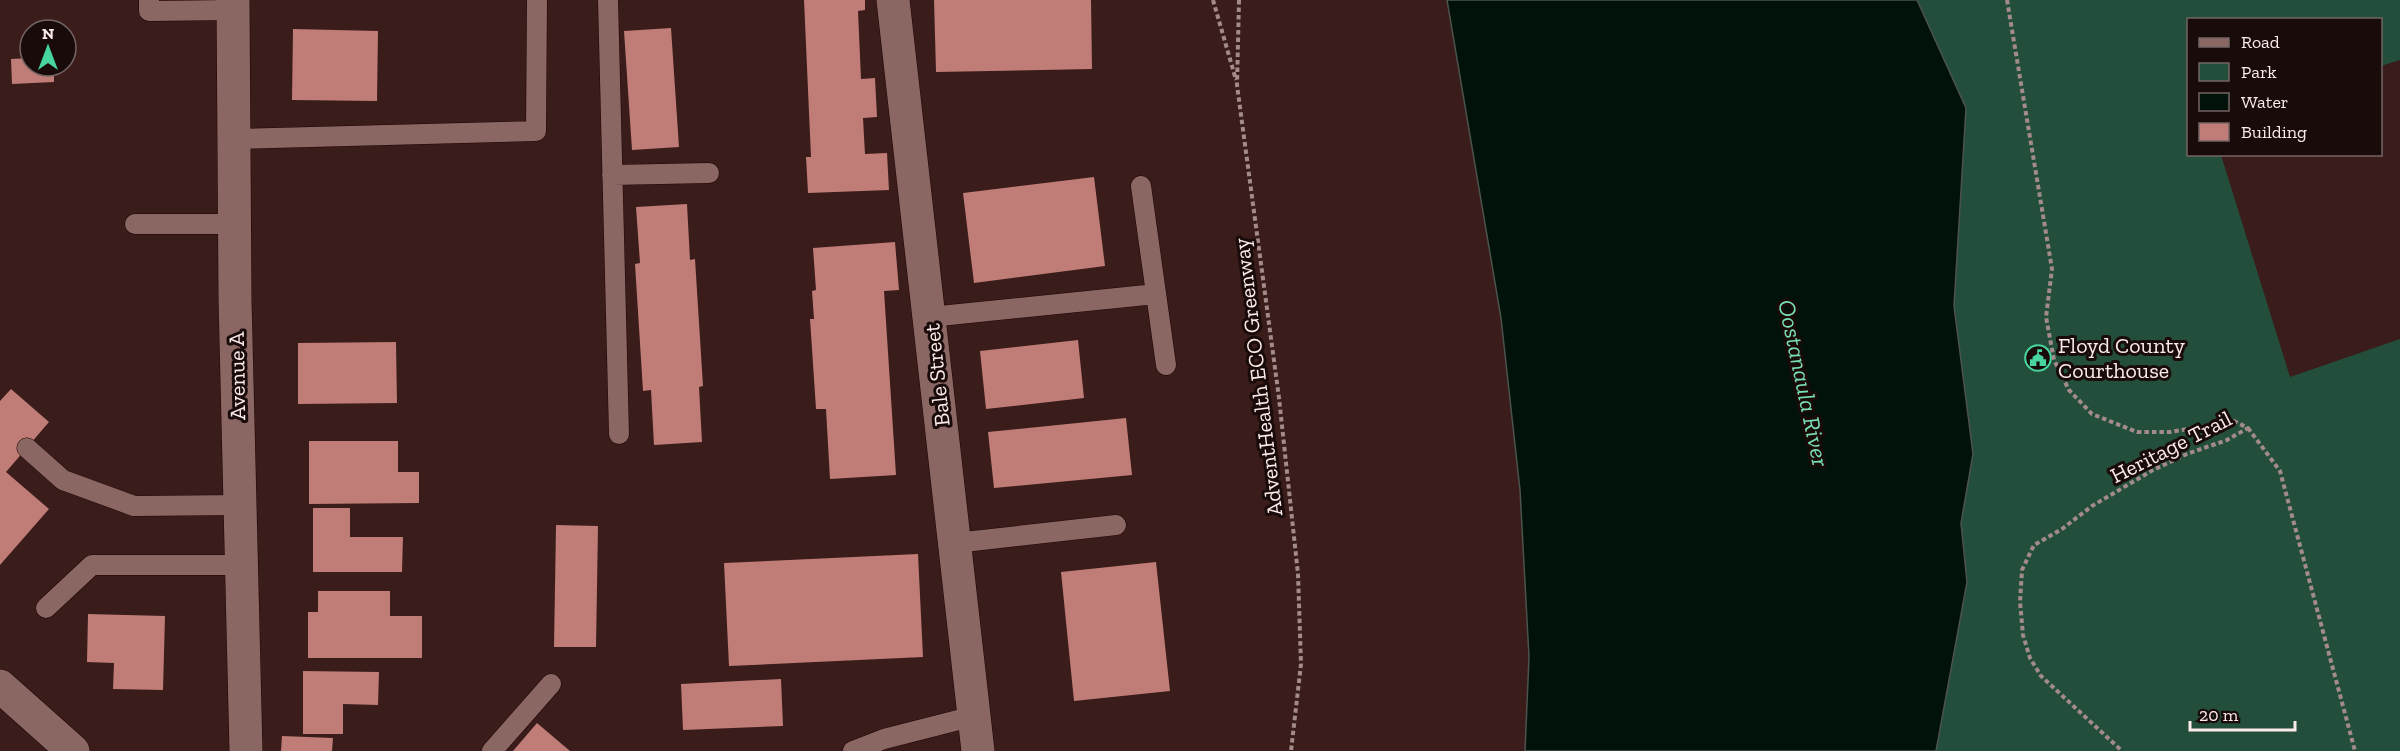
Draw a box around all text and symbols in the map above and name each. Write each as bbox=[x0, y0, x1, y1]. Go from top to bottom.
north arrow bbox=[18, 18, 78, 78]
legend bbox=[2187, 18, 2382, 156]
text: N bbox=[42, 24, 54, 43]
text: Road bbox=[2241, 31, 2280, 53]
text: Park bbox=[2241, 61, 2277, 83]
text: Water bbox=[2241, 91, 2288, 113]
text: Building bbox=[2241, 121, 2307, 143]
street label: AdventHealth ECO Greenway bbox=[1227, 236, 1288, 517]
water label: Oostanaula River bbox=[1772, 297, 1836, 470]
street label: Bale Street bbox=[918, 322, 956, 428]
street label: Avenue A bbox=[223, 331, 251, 420]
place label: Floyd County Courthouse bbox=[2058, 332, 2186, 384]
public building icon: Floyd County Courthouse bbox=[2023, 343, 2053, 373]
street label: Heritage Trail bbox=[2106, 405, 2236, 489]
scale bar bbox=[2190, 694, 2295, 732]
text: 20 m bbox=[2199, 704, 2239, 726]

